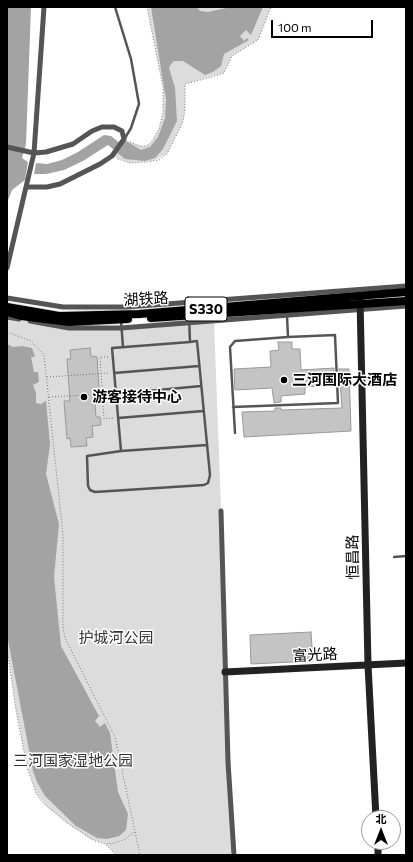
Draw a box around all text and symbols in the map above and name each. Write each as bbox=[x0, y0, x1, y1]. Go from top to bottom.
scale bar bbox=[273, 12, 375, 38]
text: 100 m bbox=[278, 20, 312, 34]
street label: 湖铁路 bbox=[123, 289, 169, 309]
road number: S330 bbox=[185, 297, 227, 321]
place label: 三河国际大酒店 bbox=[292, 371, 397, 389]
marker: 三河国际大酒店 bbox=[279, 375, 289, 385]
place label: 游客接待中心 bbox=[92, 388, 182, 406]
marker: 游客接待中心 bbox=[79, 392, 89, 402]
street label: 恒昌路 bbox=[344, 534, 362, 580]
park label: 护城河公园 bbox=[79, 629, 153, 647]
street label: 富光路 bbox=[292, 645, 338, 665]
park label: 三河国家湿地公园 bbox=[13, 752, 133, 770]
north arrow bbox=[361, 810, 401, 850]
text: 北 bbox=[376, 812, 387, 825]

